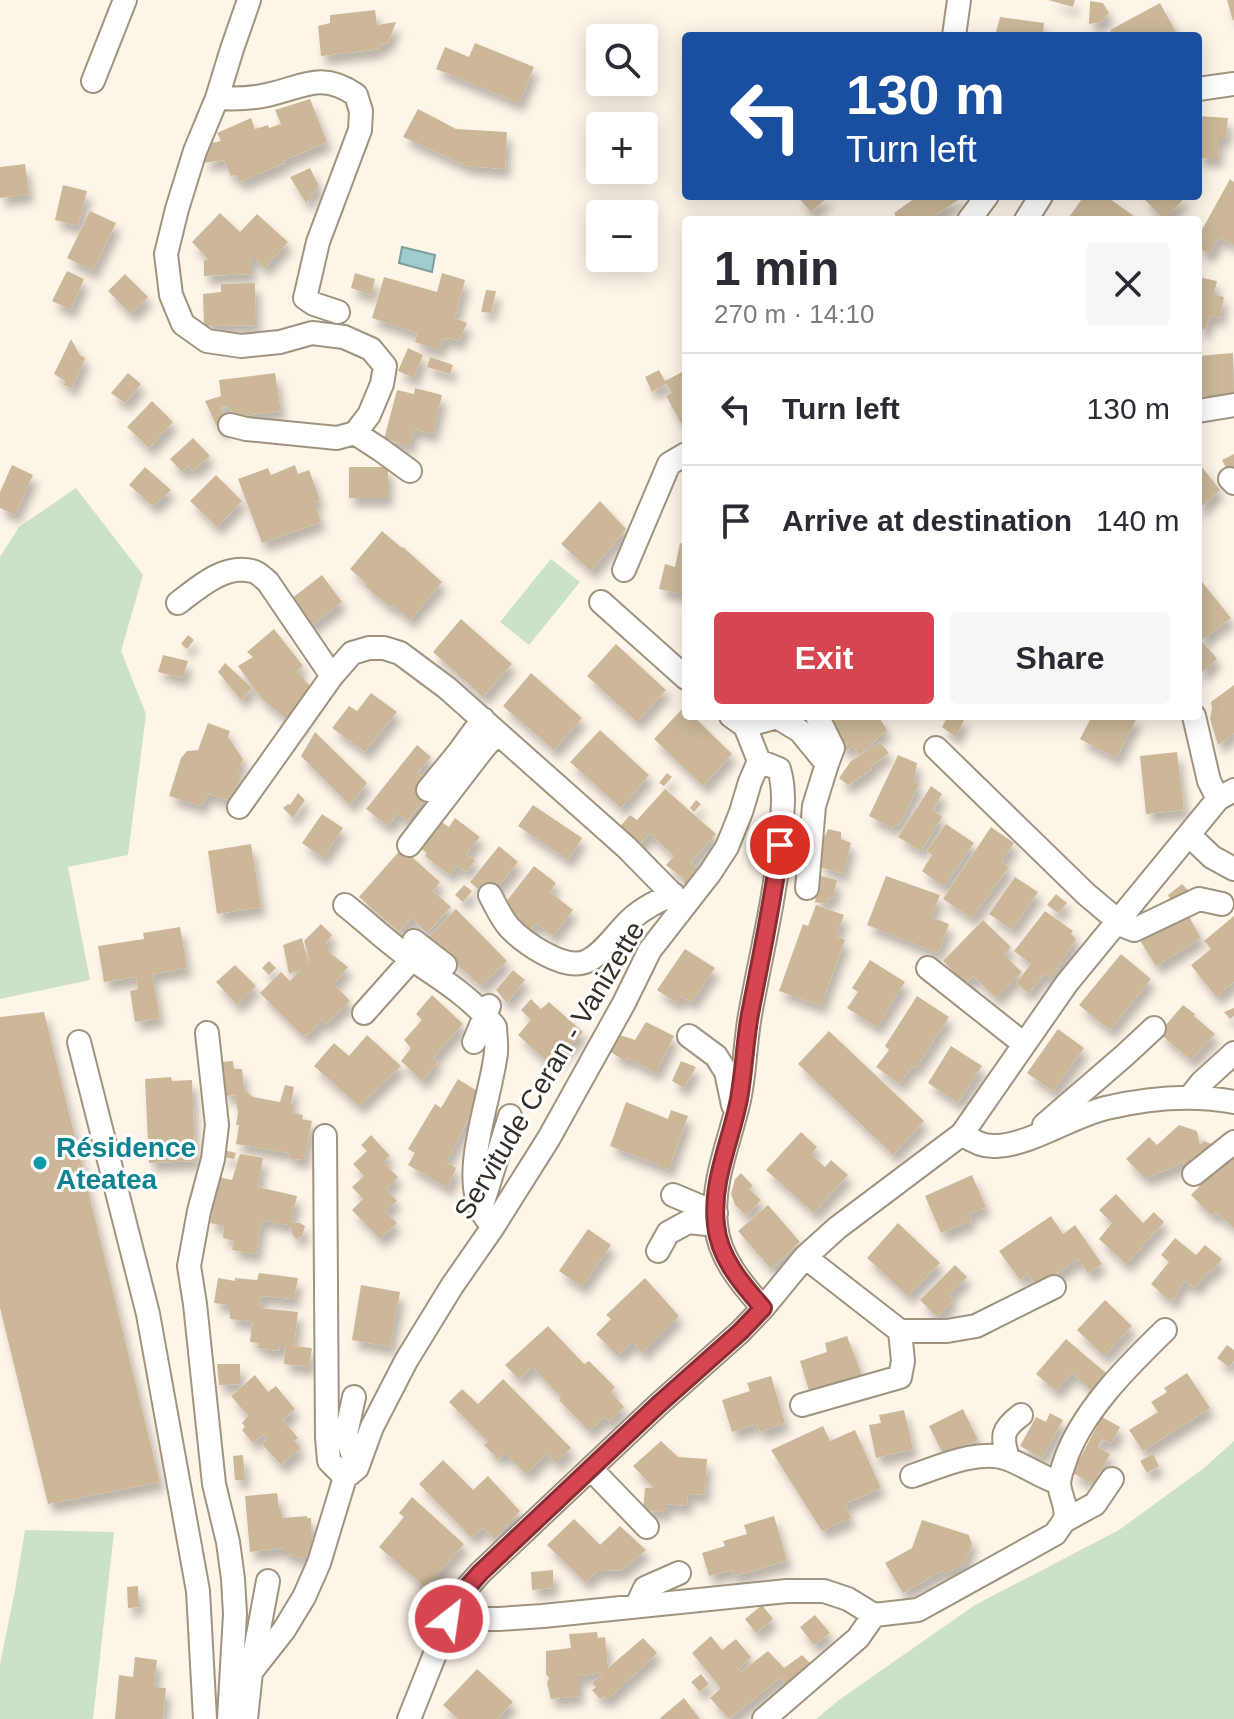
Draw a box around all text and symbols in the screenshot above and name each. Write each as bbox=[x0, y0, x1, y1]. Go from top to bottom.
map controls bbox=[586, 24, 658, 272]
button: search bbox=[586, 24, 658, 96]
text: 130 m bbox=[846, 63, 1005, 126]
icon: left bbox=[714, 64, 818, 168]
button: + bbox=[586, 112, 658, 184]
text: Turn left bbox=[846, 129, 977, 170]
button: − bbox=[586, 200, 658, 272]
text: 1 min bbox=[714, 242, 839, 295]
button: close bbox=[1086, 242, 1170, 326]
text: 270 m · 14:10 bbox=[714, 299, 874, 329]
icon: left bbox=[714, 387, 758, 431]
text: Turn left bbox=[782, 392, 900, 425]
text: 130 m bbox=[1087, 392, 1170, 425]
icon: arrive bbox=[714, 499, 758, 543]
text: Arrive at destination bbox=[782, 504, 1072, 537]
text: 140 m bbox=[1096, 504, 1179, 537]
button: Exit bbox=[714, 612, 934, 704]
button: Share bbox=[950, 612, 1170, 704]
pin bbox=[746, 811, 814, 879]
icon: arrive bbox=[758, 823, 802, 867]
street label: Servitude Ceran - Vanizette bbox=[448, 916, 651, 1225]
place label: Résidence Ateatea bbox=[56, 1132, 196, 1195]
marker: Résidence Ateatea bbox=[31, 1154, 49, 1172]
position arrow bbox=[407, 1577, 491, 1661]

